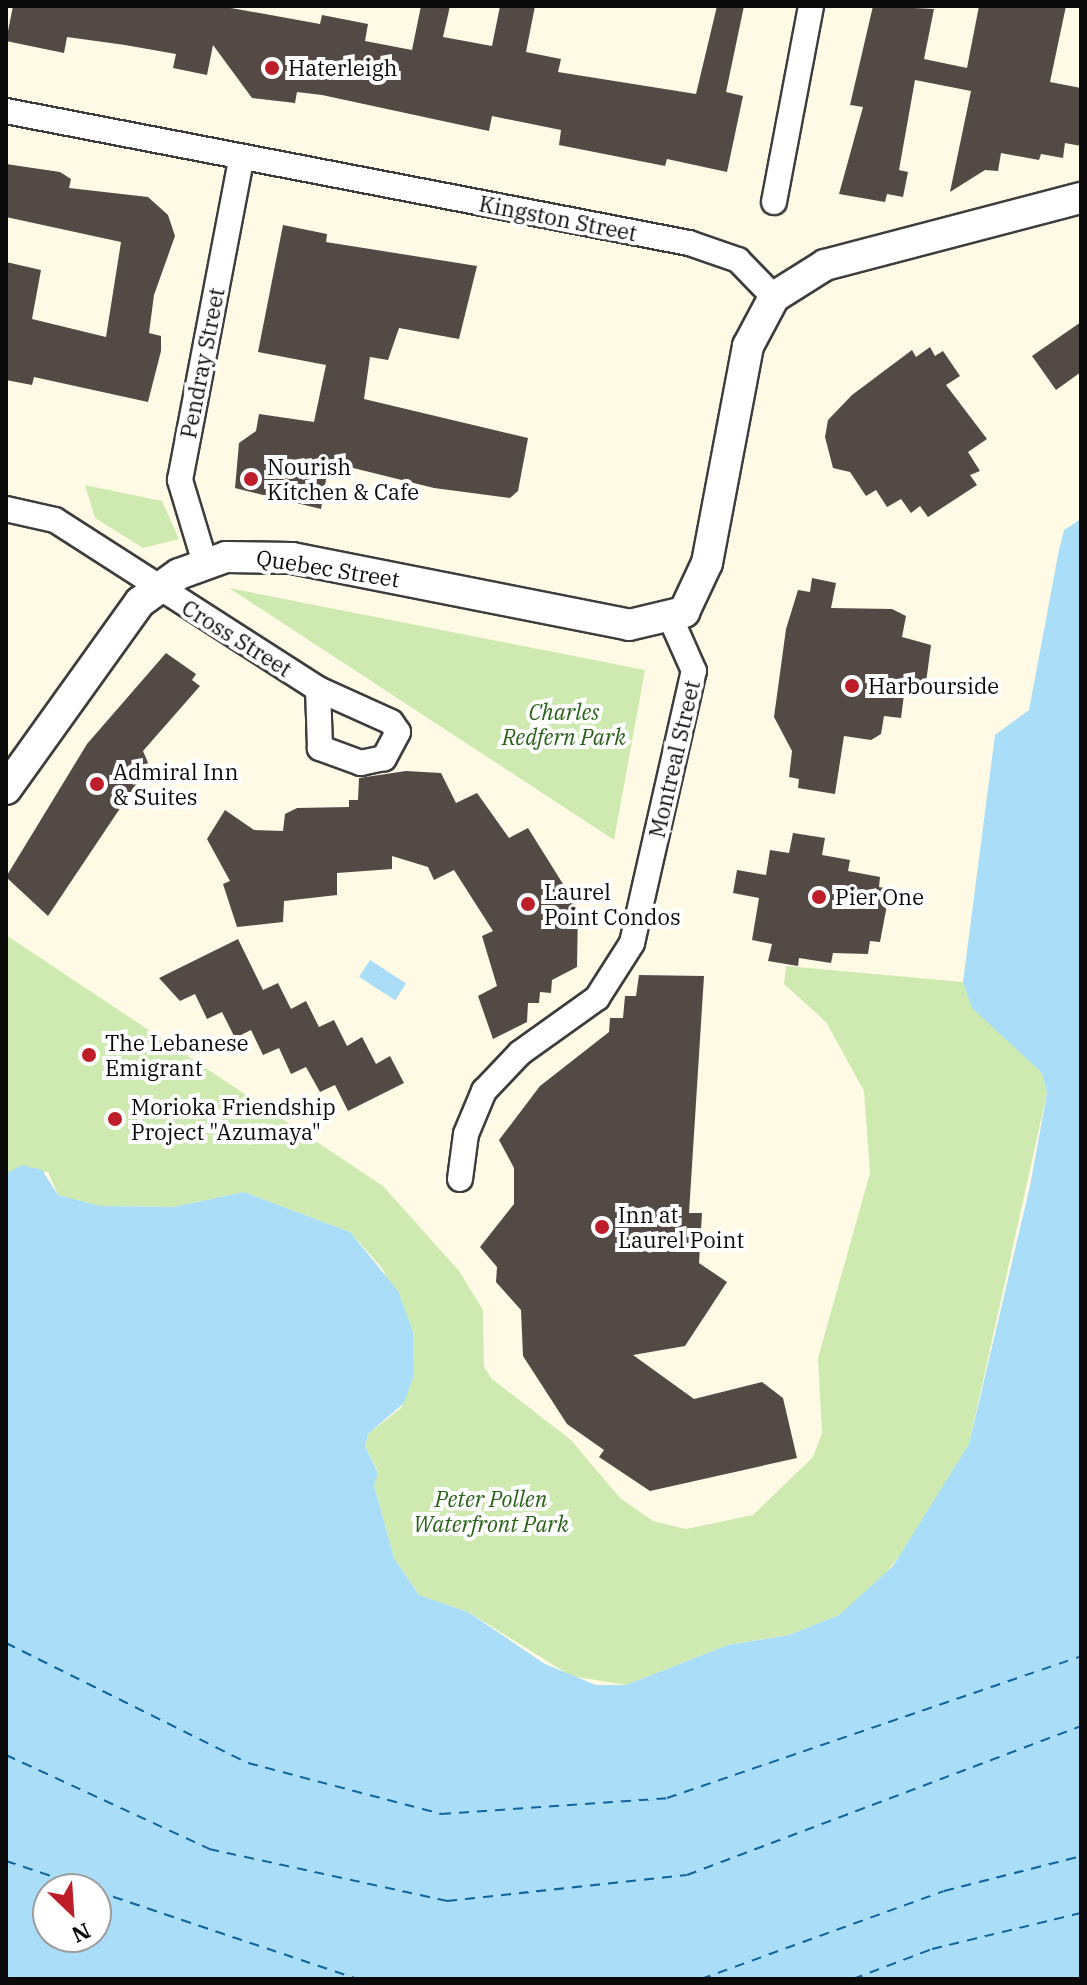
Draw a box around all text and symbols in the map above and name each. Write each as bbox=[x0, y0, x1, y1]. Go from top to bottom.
place label: Haterleigh bbox=[288, 55, 397, 81]
marker: Haterleigh bbox=[263, 59, 281, 77]
street label: Kingston Street bbox=[477, 190, 639, 246]
street label: Pendray Street bbox=[174, 286, 230, 440]
place label: Nourish Kitchen & Cafe bbox=[267, 453, 419, 504]
marker: Nourish Kitchen & Cafe bbox=[242, 470, 260, 488]
street label: Quebec Street bbox=[255, 544, 401, 592]
street label: Cross Street bbox=[177, 594, 297, 682]
place label: Harbourside bbox=[868, 673, 999, 699]
marker: Harbourside bbox=[843, 677, 861, 695]
street label: Montreal Street bbox=[643, 678, 705, 840]
park label: Charles Redfern Park bbox=[502, 698, 626, 750]
place label: Admiral Inn & Suites bbox=[113, 758, 238, 810]
marker: Admiral Inn & Suites bbox=[88, 775, 106, 793]
place label: Laurel Point Condos bbox=[544, 878, 681, 930]
place label: Pier One bbox=[835, 884, 924, 910]
marker: Pier One bbox=[810, 888, 828, 906]
marker: Laurel Point Condos bbox=[519, 895, 537, 913]
place label: The Lebanese Emigrant bbox=[105, 1029, 249, 1080]
marker: The Lebanese Emigrant bbox=[80, 1046, 98, 1064]
place label: Morioka Friendship Project "Azumaya" bbox=[131, 1093, 336, 1144]
marker: Morioka Friendship Project "Azumaya" bbox=[106, 1110, 124, 1128]
place label: Inn at Laurel Point bbox=[618, 1201, 744, 1252]
marker: Inn at Laurel Point bbox=[593, 1218, 611, 1236]
park label: Peter Pollen Waterfront Park bbox=[413, 1485, 569, 1536]
north arrow bbox=[32, 1873, 112, 1953]
text: N bbox=[67, 1917, 96, 1950]

